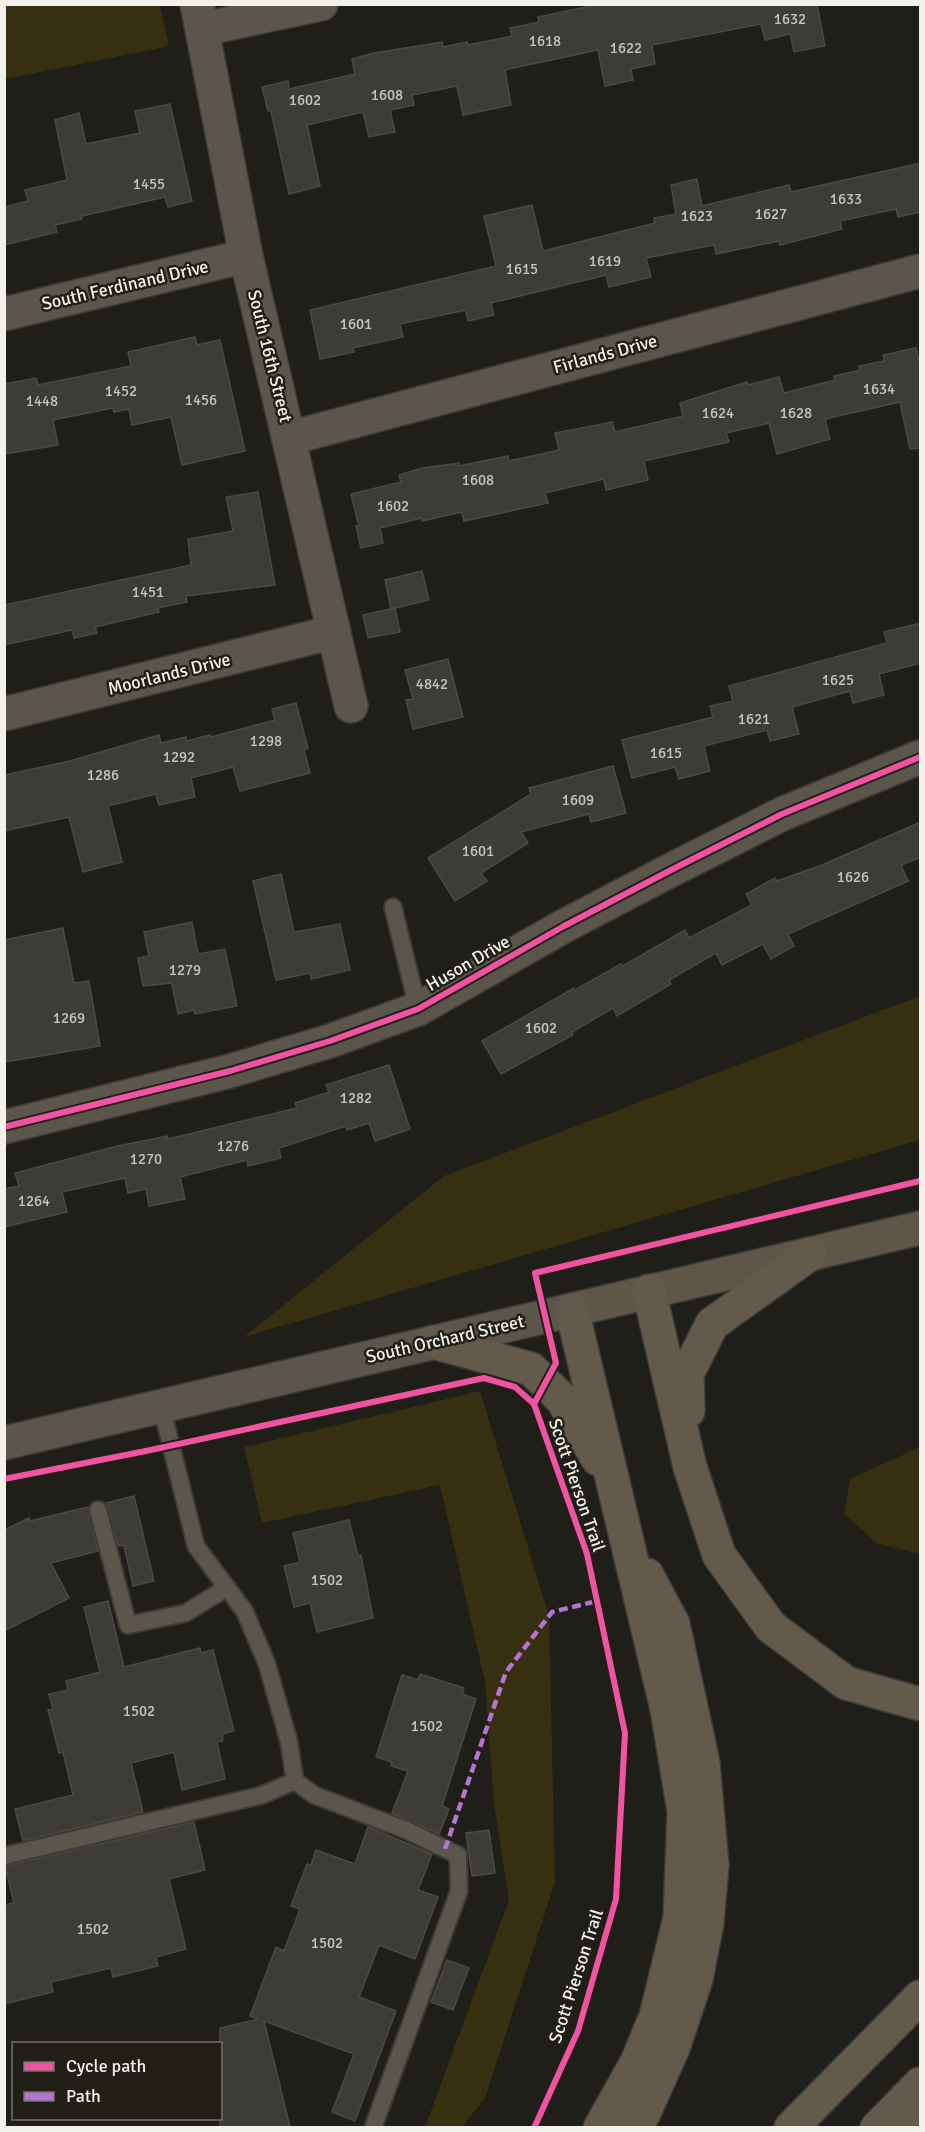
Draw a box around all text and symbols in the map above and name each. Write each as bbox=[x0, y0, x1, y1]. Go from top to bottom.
house number: 1632 bbox=[774, 10, 806, 28]
house number: 1618 bbox=[529, 32, 561, 50]
house number: 1622 bbox=[610, 39, 642, 57]
house number: 1608 bbox=[371, 86, 403, 104]
house number: 1602 bbox=[289, 91, 321, 109]
house number: 1455 bbox=[133, 175, 165, 193]
house number: 1633 bbox=[830, 190, 862, 208]
house number: 1627 bbox=[755, 205, 787, 223]
house number: 1623 bbox=[681, 207, 713, 225]
house number: 1619 bbox=[589, 252, 621, 270]
street label: South Ferdinand Drive bbox=[39, 255, 211, 315]
house number: 1615 bbox=[506, 260, 538, 278]
street label: South 16th Street bbox=[243, 288, 297, 424]
house number: 1601 bbox=[340, 315, 372, 333]
street label: Firlands Drive bbox=[551, 330, 659, 378]
house number: 1634 bbox=[863, 380, 895, 398]
house number: 1452 bbox=[105, 382, 137, 400]
house number: 1456 bbox=[185, 391, 217, 409]
house number: 1448 bbox=[26, 392, 58, 410]
house number: 1624 bbox=[702, 404, 734, 422]
house number: 1628 bbox=[780, 404, 812, 422]
house number: 1608 bbox=[462, 471, 494, 489]
house number: 1602 bbox=[377, 497, 409, 515]
house number: 1451 bbox=[132, 583, 164, 601]
street label: Moorlands Drive bbox=[105, 648, 233, 700]
house number: 1625 bbox=[822, 671, 854, 689]
house number: 4842 bbox=[416, 675, 448, 693]
house number: 1621 bbox=[738, 710, 770, 728]
house number: 1298 bbox=[250, 732, 282, 750]
house number: 1615 bbox=[650, 744, 682, 762]
house number: 1292 bbox=[163, 748, 195, 766]
house number: 1286 bbox=[87, 766, 119, 784]
house number: 1609 bbox=[562, 791, 594, 809]
house number: 1601 bbox=[462, 842, 494, 860]
house number: 1626 bbox=[837, 868, 869, 886]
street label: Huson Drive bbox=[422, 930, 514, 996]
house number: 1279 bbox=[169, 961, 201, 979]
house number: 1269 bbox=[53, 1009, 85, 1027]
house number: 1602 bbox=[525, 1019, 557, 1037]
house number: 1282 bbox=[340, 1089, 372, 1107]
house number: 1276 bbox=[217, 1137, 249, 1155]
house number: 1270 bbox=[130, 1150, 162, 1168]
house number: 1264 bbox=[18, 1192, 50, 1210]
street label: South Orchard Street bbox=[364, 1310, 526, 1368]
street label: Scott Pierson Trail bbox=[544, 1415, 610, 1555]
house number: 1502 bbox=[311, 1571, 343, 1589]
house number: 1502 bbox=[123, 1702, 155, 1720]
house number: 1502 bbox=[411, 1717, 443, 1735]
street label: Scott Pierson Trail bbox=[544, 1906, 608, 2046]
house number: 1502 bbox=[77, 1920, 109, 1938]
house number: 1502 bbox=[311, 1934, 343, 1952]
legend bbox=[12, 2042, 222, 2120]
text: Cycle path bbox=[66, 2055, 146, 2077]
text: Path bbox=[66, 2085, 101, 2107]

